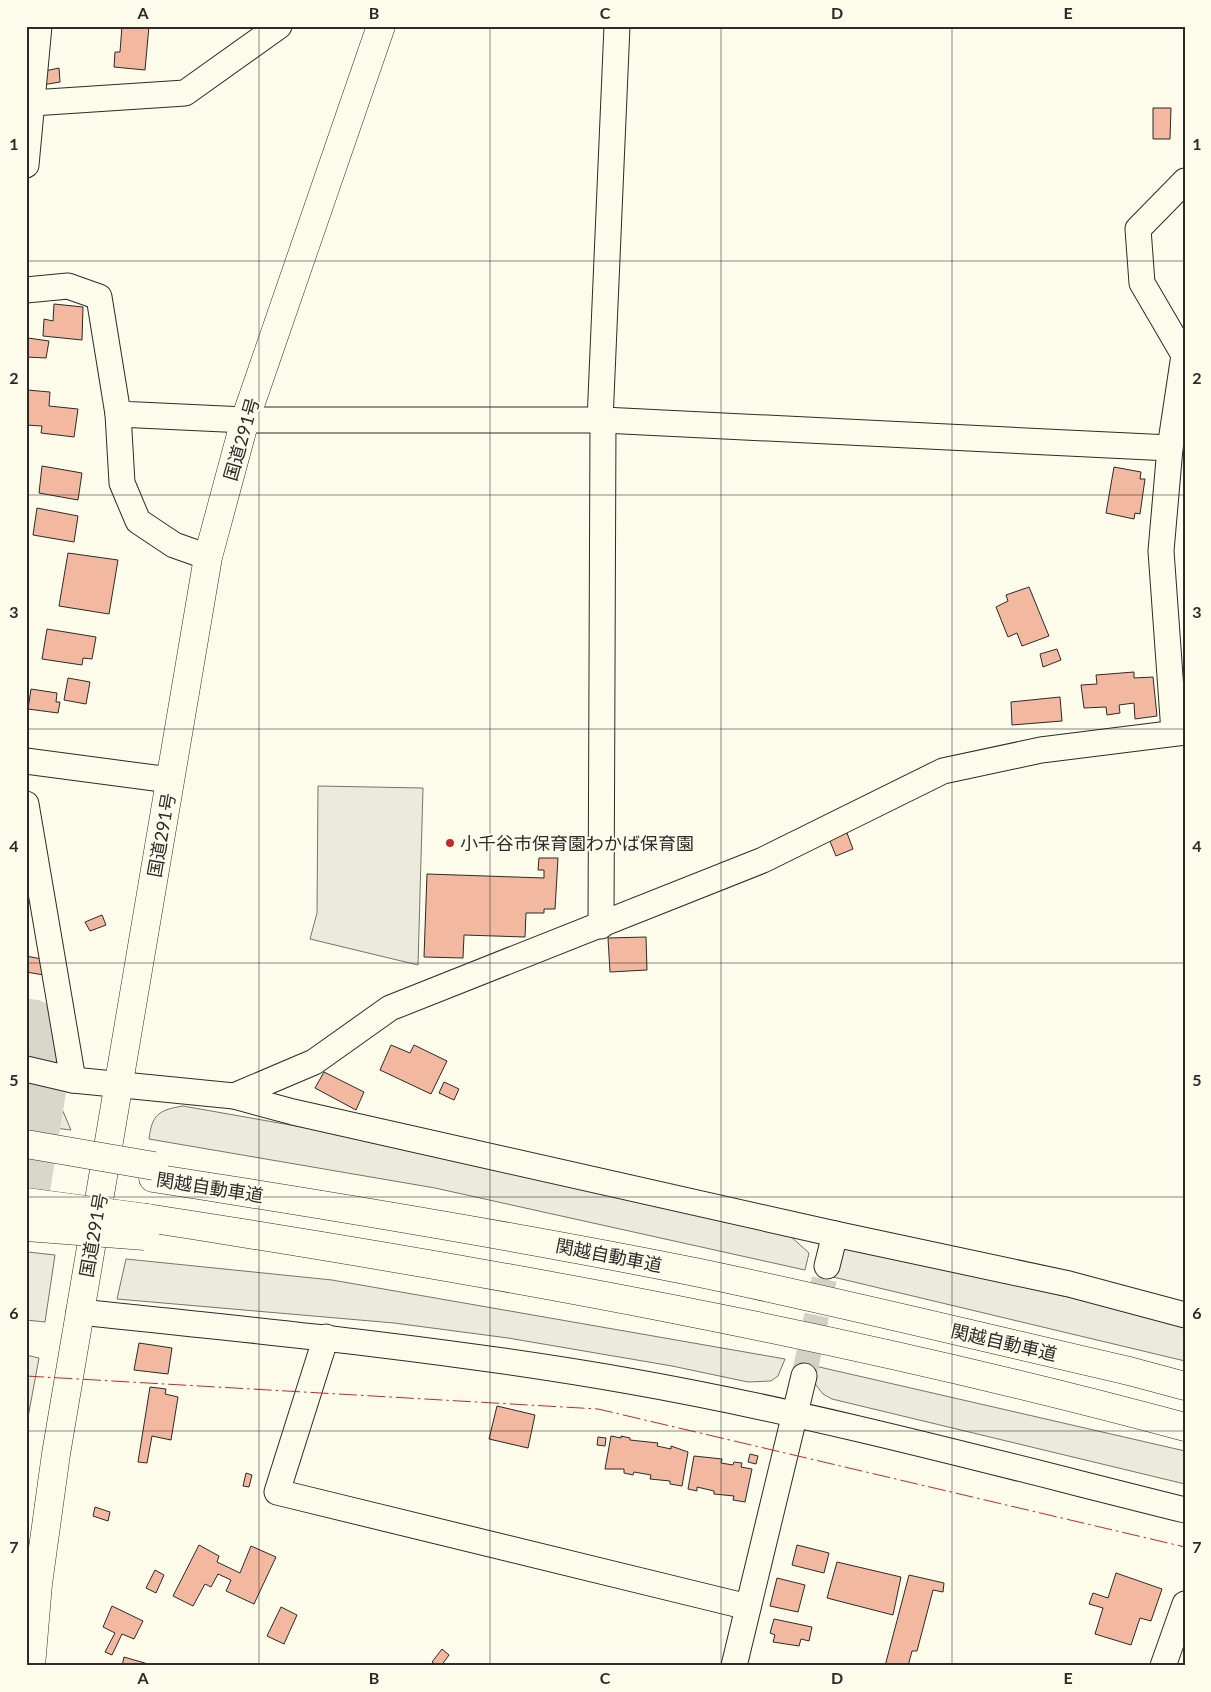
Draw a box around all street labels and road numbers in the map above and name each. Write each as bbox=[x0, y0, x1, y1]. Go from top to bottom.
street label: 国道291号 bbox=[219, 395, 263, 483]
street label: 国道291号 bbox=[143, 791, 179, 879]
street label: 関越自動車道 bbox=[155, 1168, 265, 1206]
street label: 国道291号 bbox=[75, 1191, 111, 1279]
street label: 関越自動車道 bbox=[554, 1234, 664, 1276]
street label: 関越自動車道 bbox=[949, 1319, 1059, 1365]

